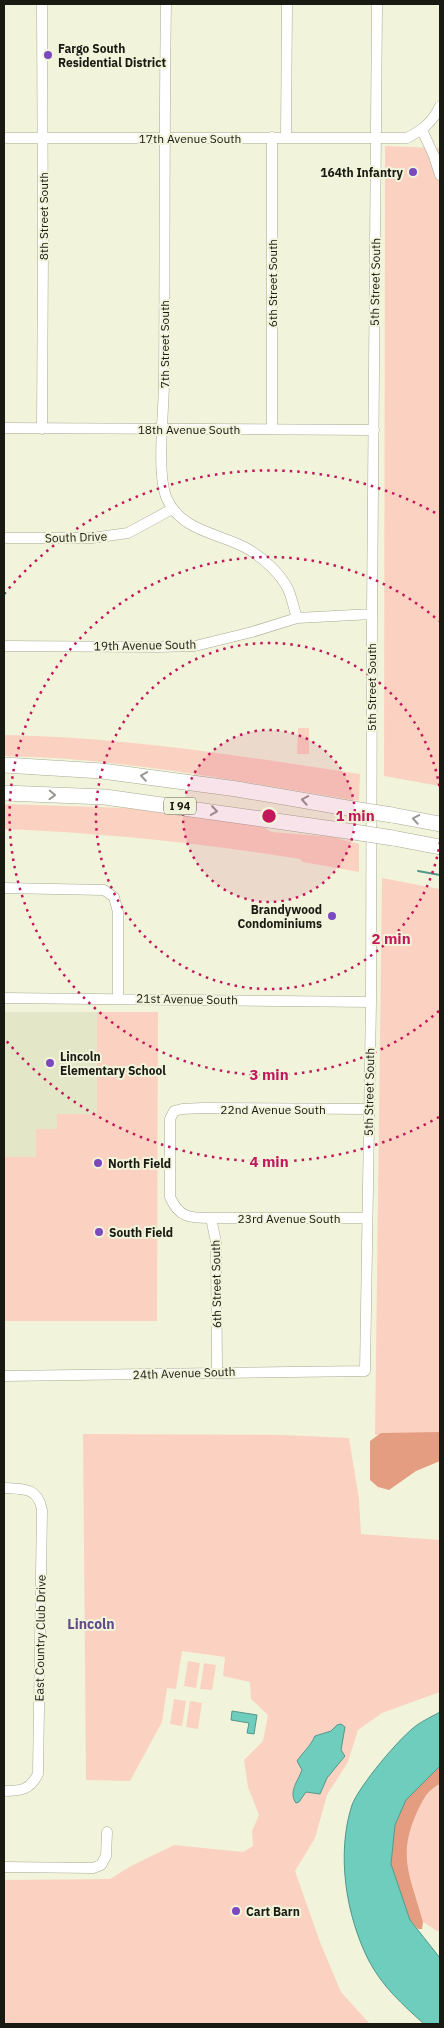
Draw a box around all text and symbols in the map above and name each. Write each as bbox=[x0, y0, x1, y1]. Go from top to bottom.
place label: Fargo South Residential District bbox=[58, 41, 166, 70]
marker: Fargo South Residential District bbox=[42, 49, 54, 61]
street label: 17th Avenue South bbox=[139, 131, 241, 146]
place label: 164th Infantry bbox=[320, 165, 404, 180]
marker: 164th Infantry bbox=[407, 166, 419, 178]
street label: 8th Street South bbox=[36, 172, 51, 260]
street label: 5th Street South bbox=[367, 238, 383, 326]
street label: 6th Street South bbox=[265, 239, 280, 327]
street label: 7th Street South bbox=[157, 300, 172, 388]
street label: 18th Avenue South bbox=[138, 422, 240, 437]
street label: South Drive bbox=[45, 528, 108, 546]
street label: 19th Avenue South bbox=[94, 637, 196, 653]
street label: 5th Street South bbox=[364, 643, 379, 731]
one-way arrow bbox=[140, 772, 148, 782]
one-way arrow bbox=[49, 789, 57, 800]
one-way arrow bbox=[300, 796, 309, 806]
road number: I 94 bbox=[164, 798, 196, 814]
one-way arrow bbox=[210, 805, 218, 816]
text: 1 min bbox=[335, 806, 375, 825]
centre of rings bbox=[260, 807, 278, 825]
one-way arrow bbox=[412, 815, 421, 825]
place label: Brandywood Condominiums bbox=[238, 902, 322, 931]
marker: Brandywood Condominiums bbox=[326, 910, 338, 922]
text: 2 min bbox=[371, 929, 411, 948]
street label: 21st Avenue South bbox=[136, 991, 238, 1007]
street label: 5th Street South bbox=[361, 1048, 377, 1136]
place label: Lincoln Elementary School bbox=[60, 1049, 166, 1078]
marker: Lincoln Elementary School bbox=[44, 1057, 56, 1069]
text: 3 min bbox=[249, 1065, 289, 1084]
street label: 22nd Avenue South bbox=[220, 1102, 326, 1117]
text: 4 min bbox=[249, 1152, 289, 1171]
place label: North Field bbox=[108, 1156, 171, 1171]
marker: North Field bbox=[92, 1157, 104, 1169]
street label: 23rd Avenue South bbox=[238, 1211, 340, 1226]
place label: South Field bbox=[109, 1225, 173, 1240]
marker: South Field bbox=[93, 1226, 105, 1238]
street label: 6th Street South bbox=[208, 1240, 224, 1328]
street label: 24th Avenue South bbox=[132, 1364, 236, 1382]
street label: East Country Club Drive bbox=[31, 1574, 49, 1701]
district label: Lincoln bbox=[67, 1615, 115, 1633]
place label: Cart Barn bbox=[246, 1904, 300, 1919]
marker: Cart Barn bbox=[230, 1905, 242, 1917]

